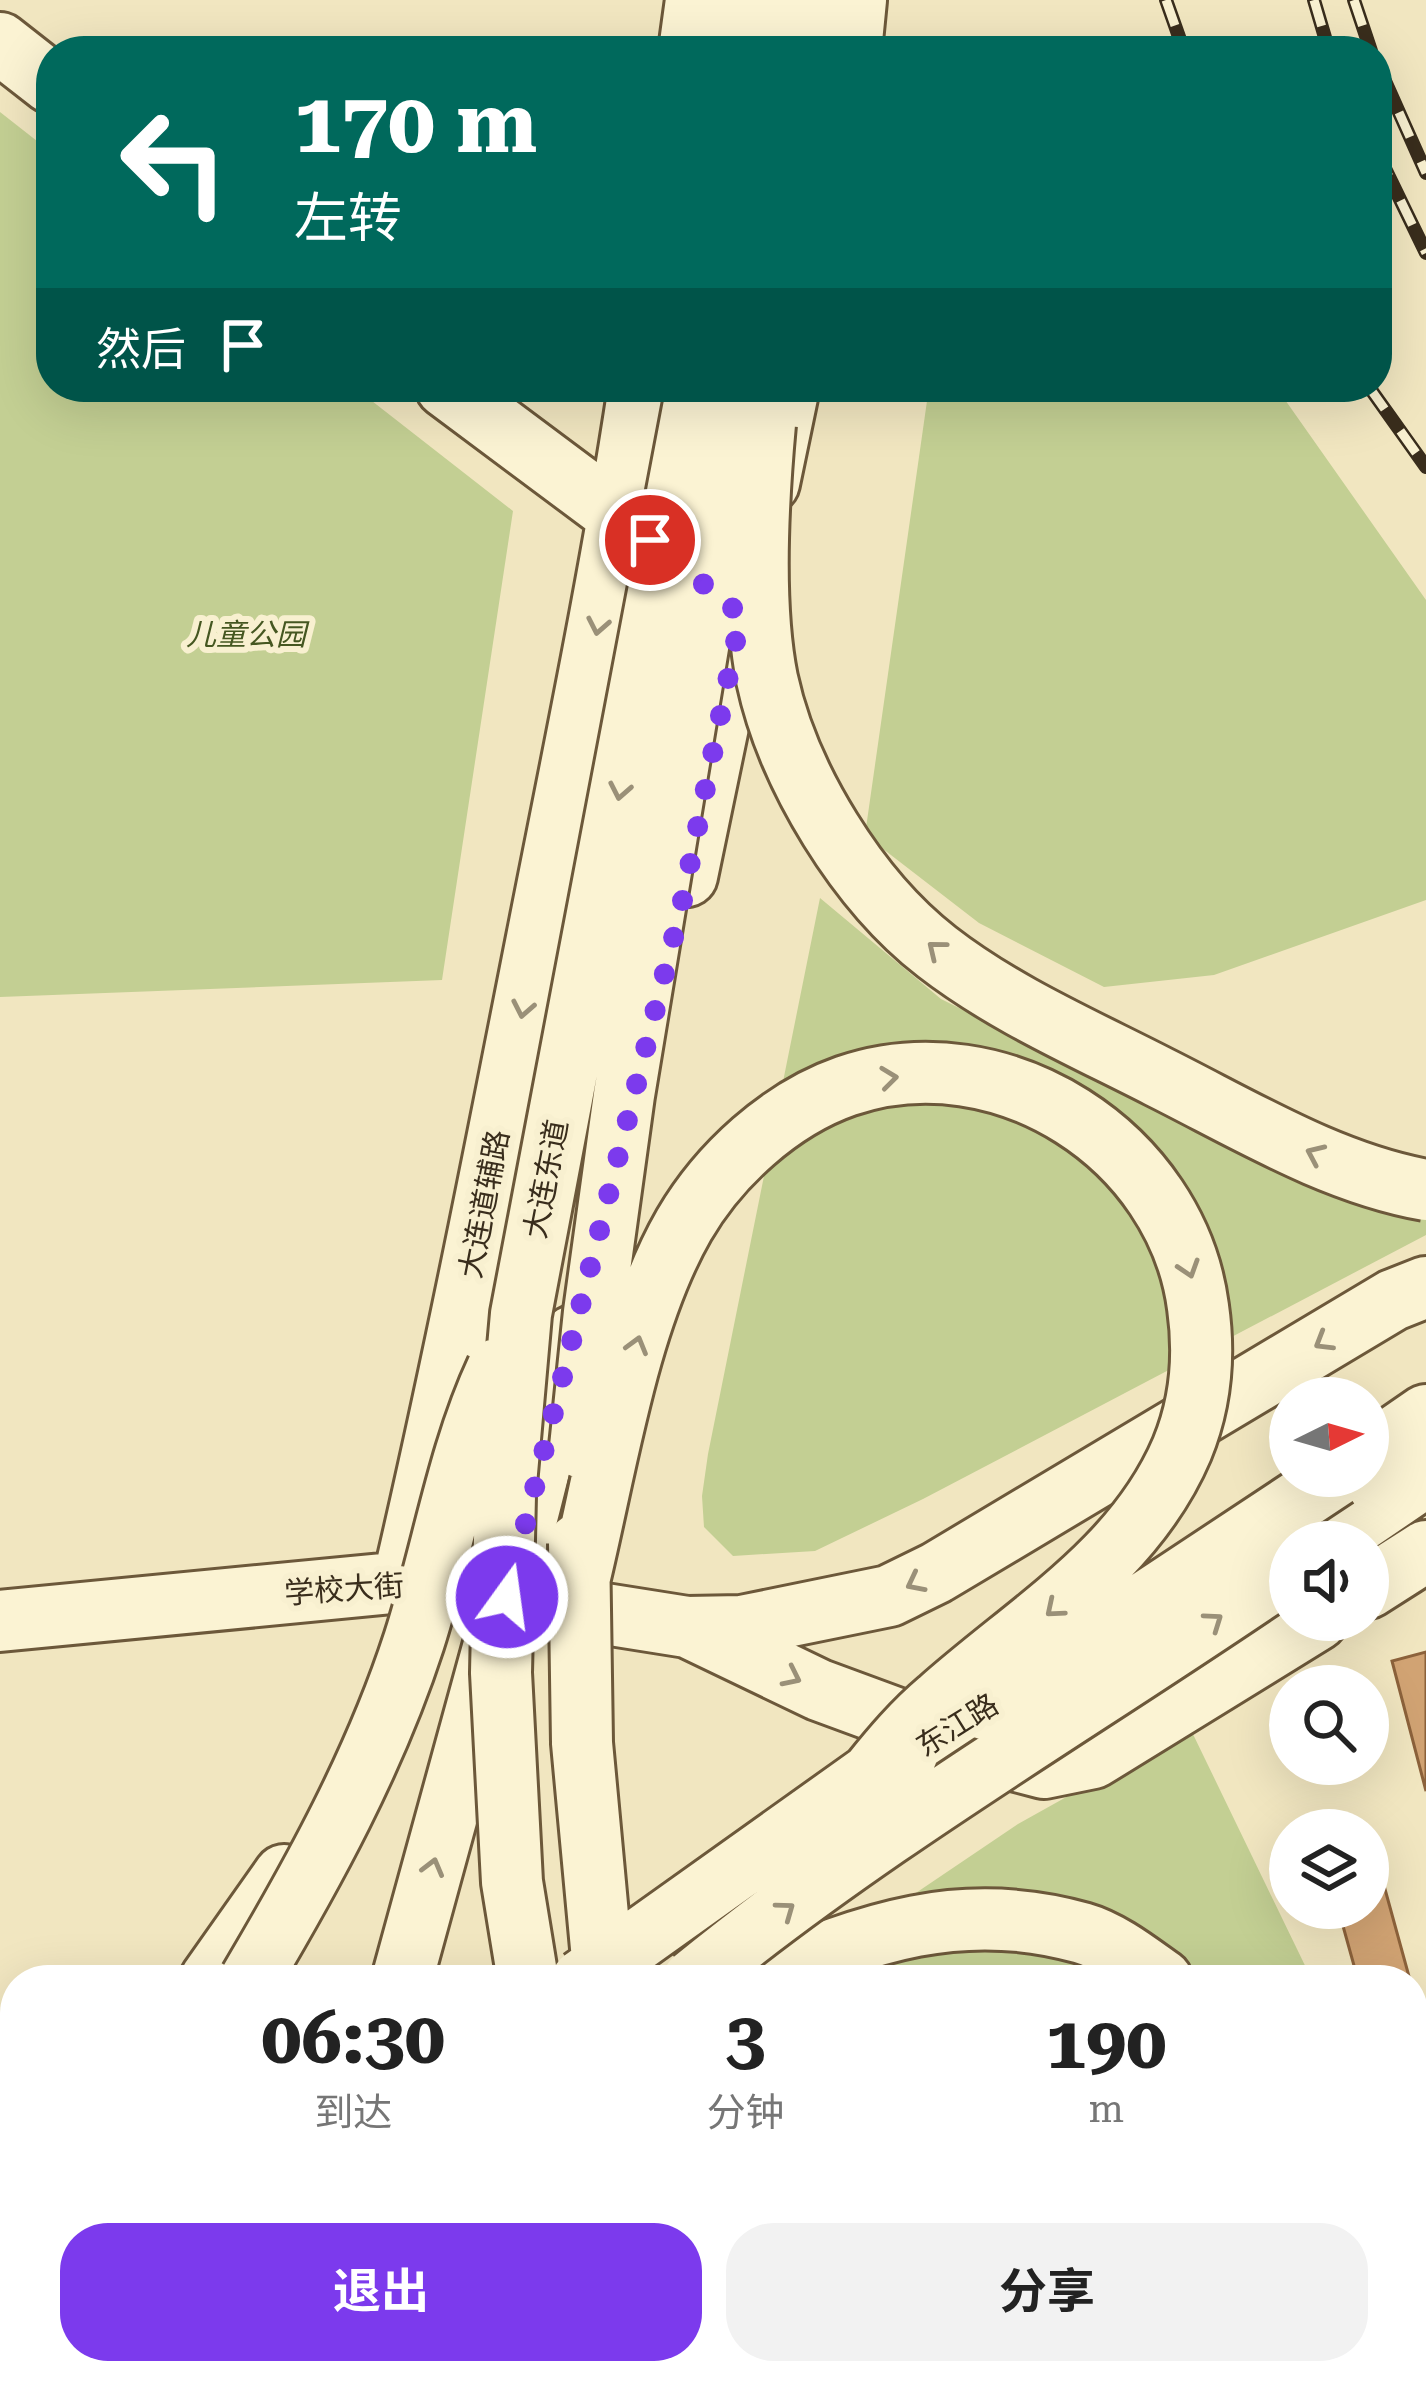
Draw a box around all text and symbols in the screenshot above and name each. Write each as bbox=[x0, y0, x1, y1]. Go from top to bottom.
text: 170 m bbox=[294, 74, 537, 172]
icon: left bbox=[96, 84, 252, 240]
text: 左转 bbox=[294, 187, 402, 250]
icon: arrive bbox=[210, 312, 276, 378]
text: 然后 bbox=[96, 323, 186, 376]
pin bbox=[599, 489, 701, 591]
icon: arrive bbox=[617, 507, 683, 573]
one-way arrow bbox=[586, 616, 612, 636]
park label: 儿童公园 bbox=[186, 617, 310, 652]
one-way arrow bbox=[608, 780, 634, 800]
one-way arrow bbox=[927, 942, 949, 963]
one-way arrow bbox=[511, 999, 537, 1019]
one-way arrow bbox=[879, 1065, 898, 1091]
street label: 大连东道 bbox=[517, 1117, 575, 1241]
street label: 大连道辅路 bbox=[453, 1127, 515, 1281]
one-way arrow bbox=[1306, 1145, 1327, 1168]
one-way arrow bbox=[1175, 1258, 1200, 1279]
one-way arrow bbox=[1314, 1328, 1336, 1350]
one-way arrow bbox=[623, 1335, 648, 1356]
north arrow bbox=[1269, 1377, 1389, 1497]
map controls bbox=[1269, 1377, 1389, 1929]
button: sound bbox=[1269, 1521, 1389, 1641]
position arrow bbox=[444, 1534, 570, 1660]
street label: 学校大街 bbox=[283, 1567, 405, 1611]
one-way arrow bbox=[906, 1569, 927, 1593]
one-way arrow bbox=[1046, 1594, 1068, 1616]
one-way arrow bbox=[1201, 1614, 1223, 1636]
one-way arrow bbox=[780, 1663, 801, 1686]
button: search bbox=[1269, 1665, 1389, 1785]
street label: 东江路 bbox=[910, 1686, 1004, 1764]
button: layers bbox=[1269, 1809, 1389, 1929]
one-way arrow bbox=[419, 1857, 444, 1878]
one-way arrow bbox=[773, 1902, 794, 1924]
text: 06:30 bbox=[261, 1996, 445, 2081]
text: 3 bbox=[725, 1996, 766, 2081]
text: 190 bbox=[1046, 2001, 1167, 2086]
text: m bbox=[1088, 2086, 1124, 2132]
text: 到达 bbox=[314, 2090, 392, 2136]
text: 分钟 bbox=[706, 2090, 784, 2136]
button: 退出 bbox=[60, 2223, 702, 2361]
button: 分享 bbox=[726, 2223, 1368, 2361]

